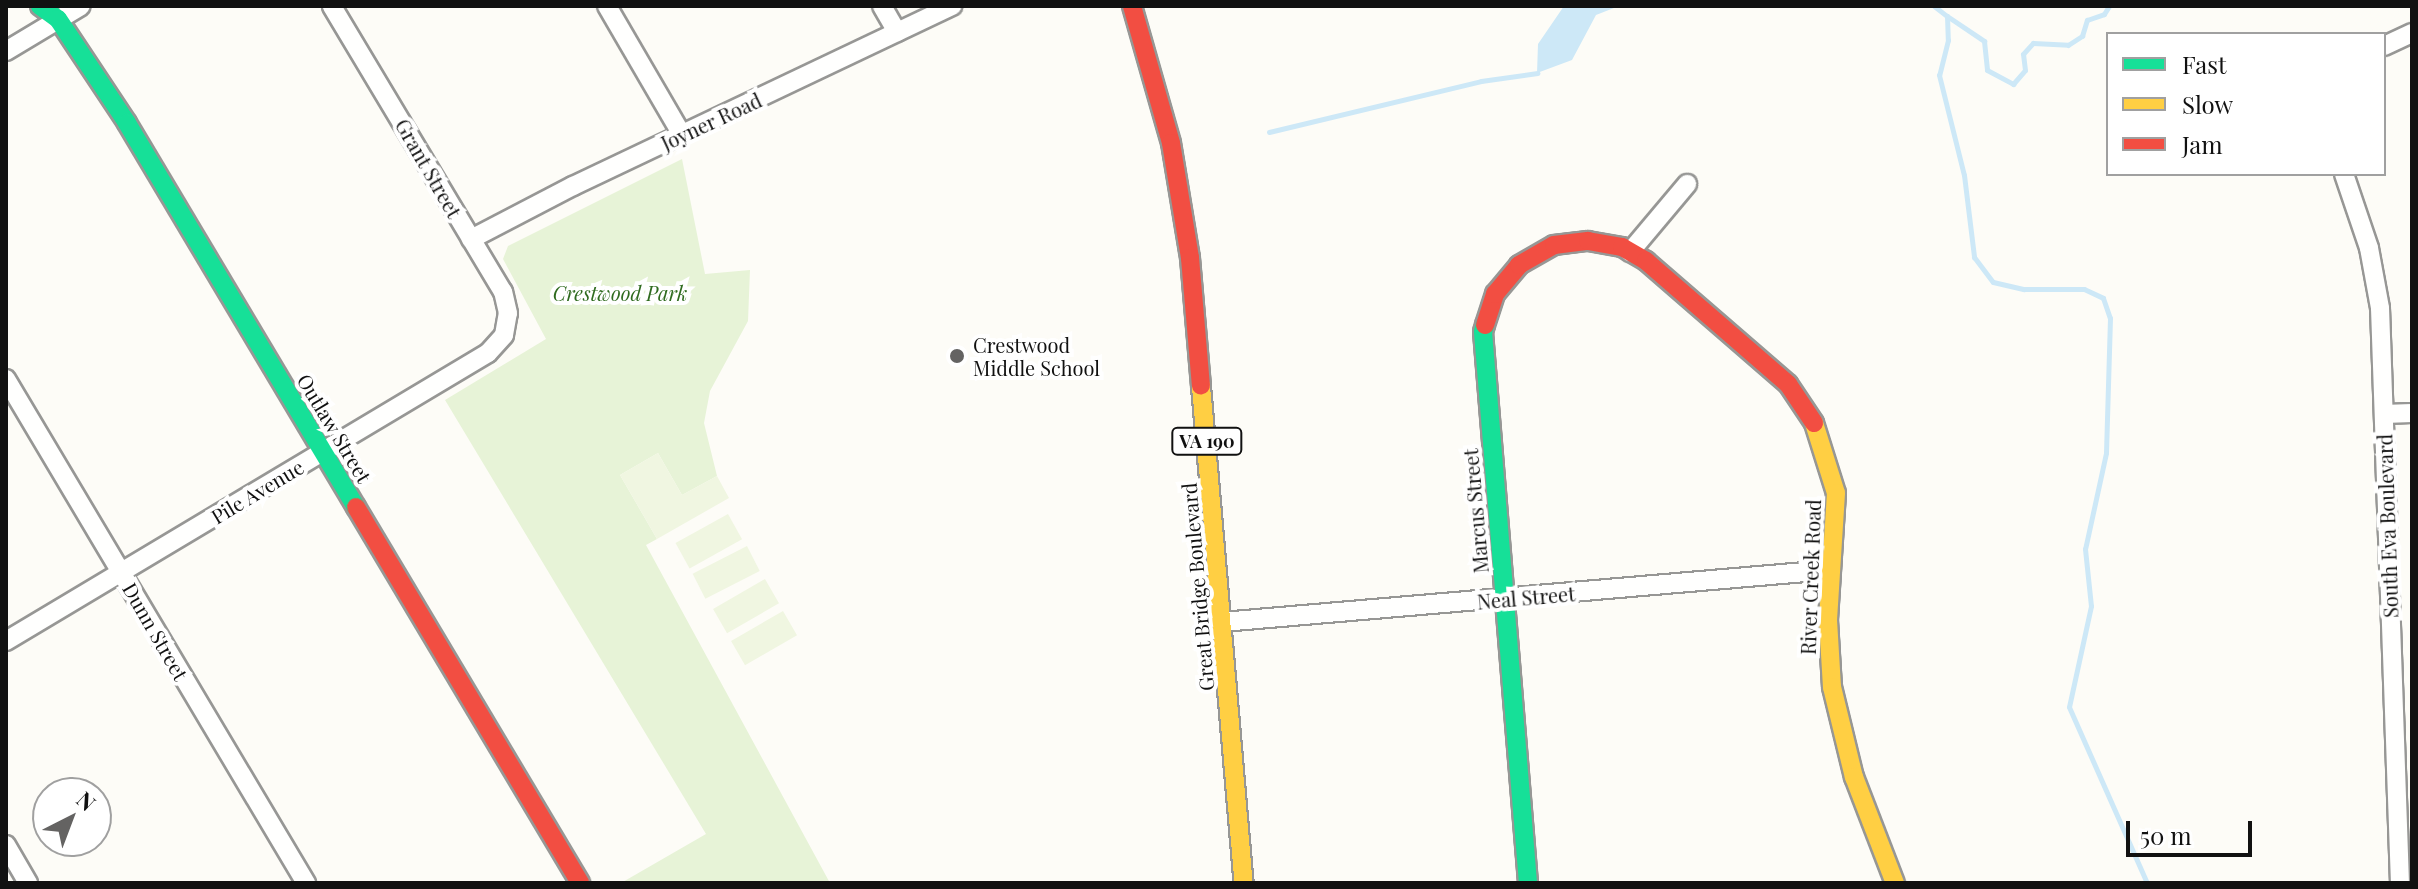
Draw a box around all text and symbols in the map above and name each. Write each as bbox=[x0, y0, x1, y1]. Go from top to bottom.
legend bbox=[2106, 32, 2386, 176]
text: Fast bbox=[2182, 48, 2227, 80]
street label: Joyner Road bbox=[657, 87, 765, 155]
text: Slow bbox=[2182, 88, 2233, 120]
street label: Grant Street bbox=[391, 114, 467, 222]
text: Jam bbox=[2182, 128, 2223, 160]
park label: Crestwood Park bbox=[553, 280, 687, 304]
place label: Crestwood Middle School bbox=[973, 332, 1100, 379]
marker: Crestwood Middle School bbox=[948, 347, 966, 365]
street label: Outlaw Street bbox=[293, 369, 377, 487]
road number: VA 190 bbox=[1171, 427, 1243, 455]
street label: South Eva Boulevard bbox=[2372, 433, 2402, 619]
street label: Marcus Street bbox=[1458, 448, 1492, 574]
street label: Pile Avenue bbox=[206, 454, 308, 528]
street label: Great Bridge Boulevard bbox=[1176, 482, 1218, 692]
street label: River Creek Road bbox=[1795, 498, 1825, 656]
street label: Dunn Street bbox=[118, 578, 194, 684]
street label: Neal Street bbox=[1476, 581, 1576, 613]
north arrow bbox=[32, 777, 112, 857]
text: N bbox=[71, 784, 103, 817]
scale bar bbox=[2130, 805, 2256, 855]
text: 50 m bbox=[2140, 819, 2192, 851]

